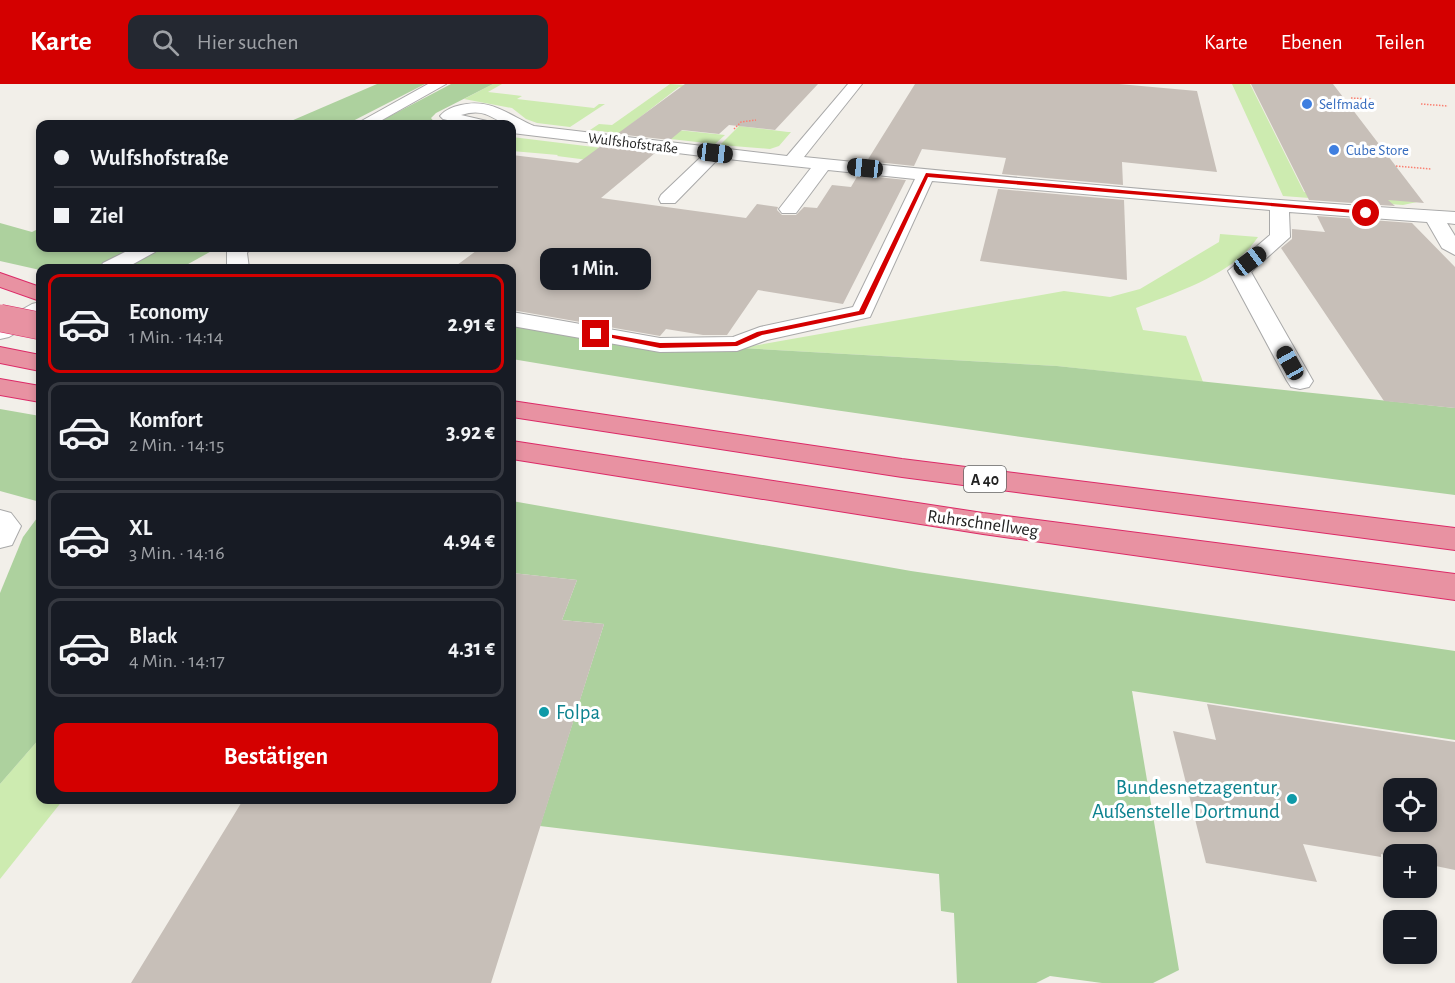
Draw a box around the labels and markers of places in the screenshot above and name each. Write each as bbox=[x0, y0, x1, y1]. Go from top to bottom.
marker: Selfmade bbox=[1300, 97, 1314, 111]
place label: Selfmade bbox=[1319, 97, 1375, 112]
marker: Cube Store bbox=[1327, 143, 1341, 157]
place label: Cube Store bbox=[1346, 143, 1409, 158]
place label: Folpa bbox=[556, 702, 601, 723]
marker: Folpa bbox=[537, 705, 551, 719]
place label: Bundesnetzagentur, Außenstelle Dortmund bbox=[1092, 777, 1280, 822]
marker: Bundesnetzagentur, Außenstelle Dortmund bbox=[1285, 792, 1299, 806]

